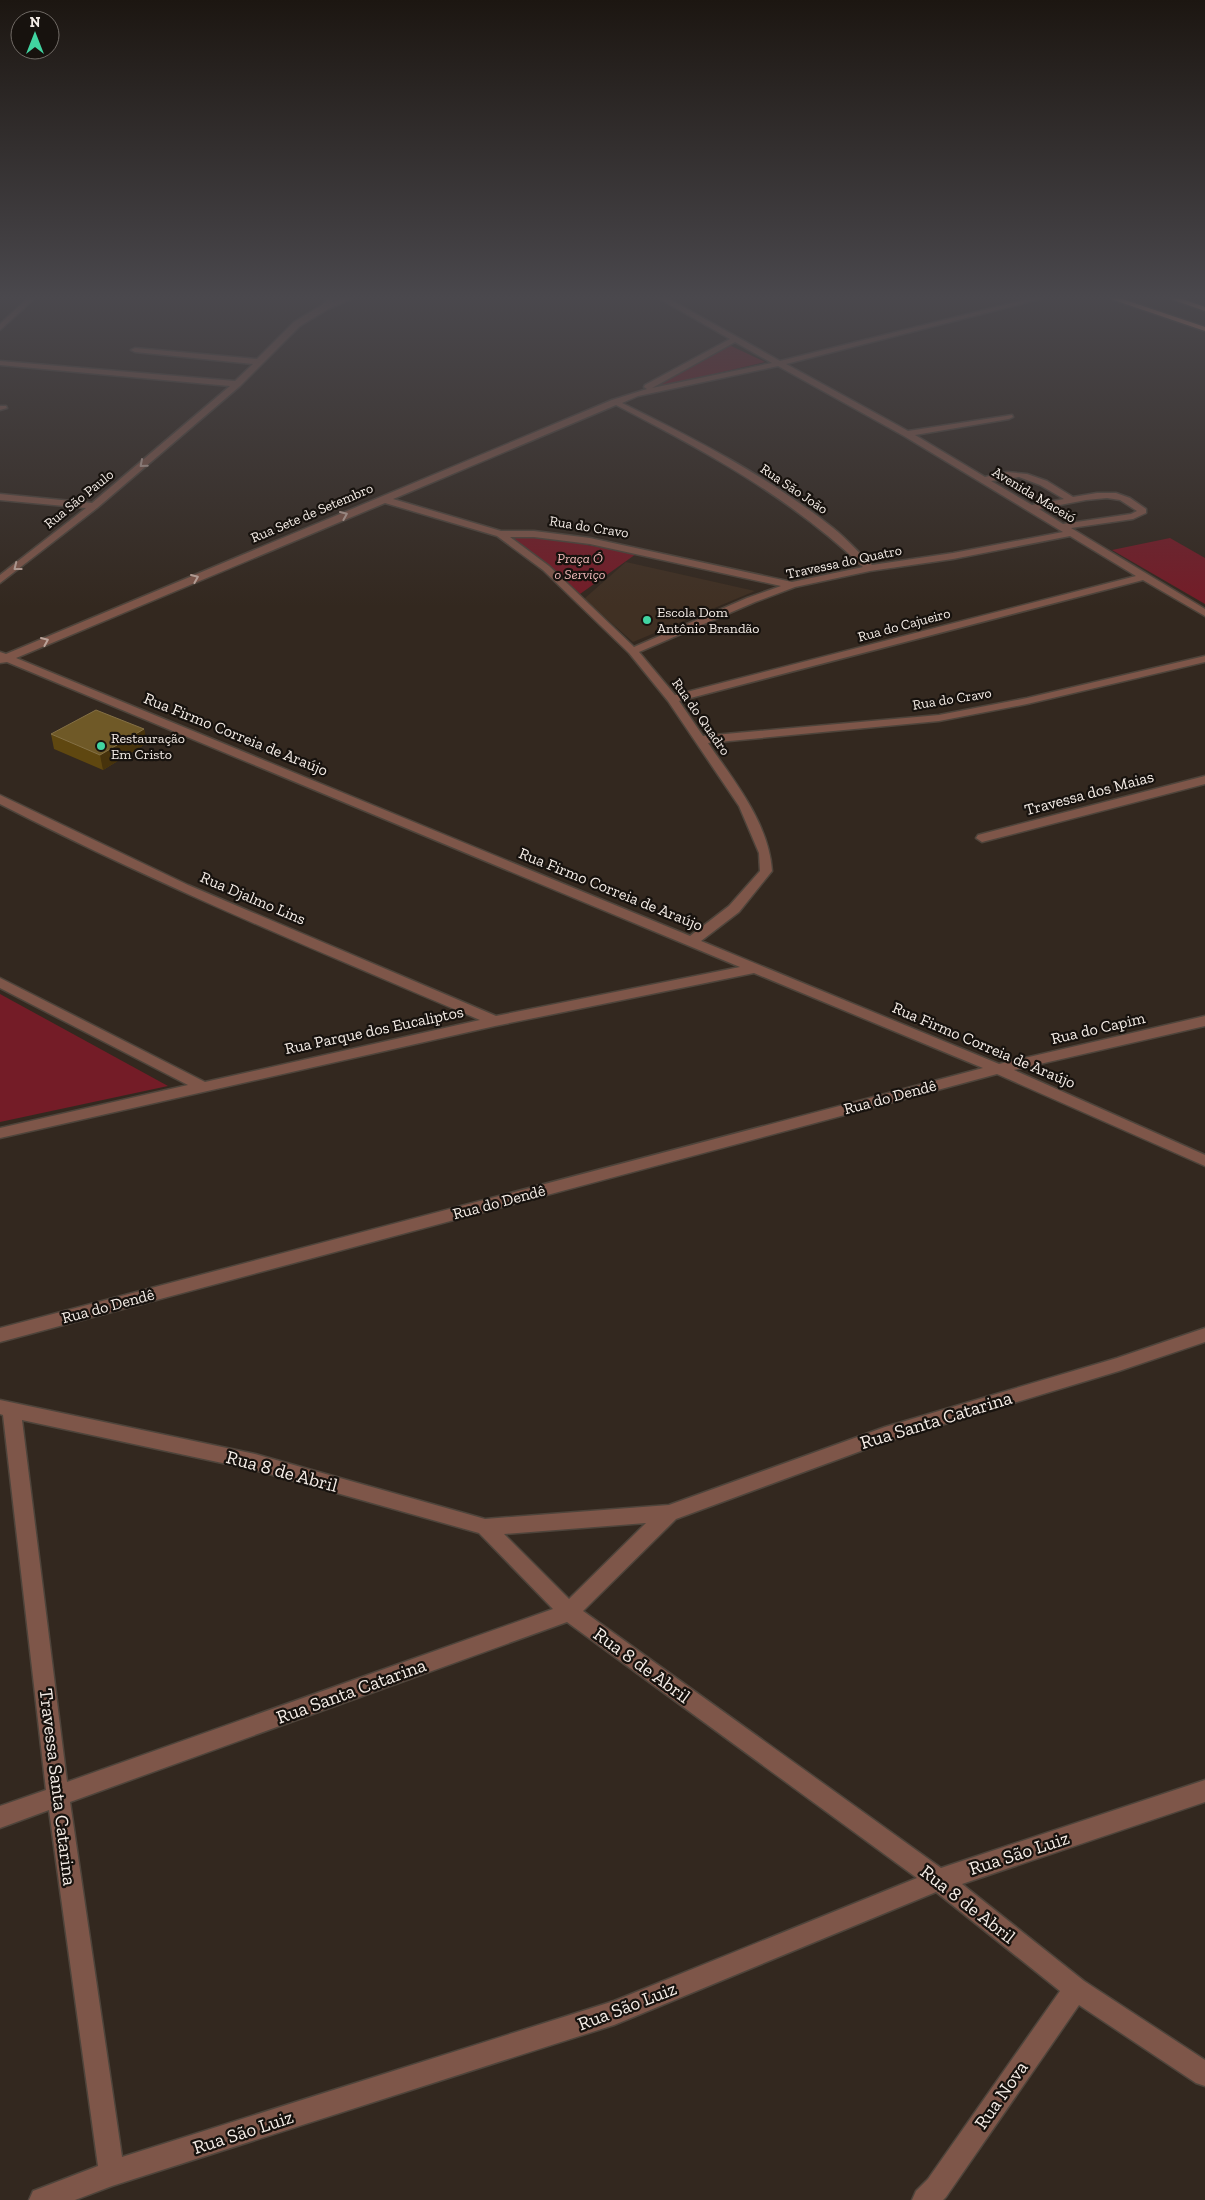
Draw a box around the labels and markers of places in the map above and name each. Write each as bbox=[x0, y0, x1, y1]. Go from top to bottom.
place label: Escola Dom Antônio Brandão bbox=[657, 604, 760, 637]
marker: Escola Dom Antônio Brandão bbox=[641, 614, 653, 626]
place label: Restauração Em Cristo bbox=[111, 730, 185, 763]
marker: Restauração Em Cristo bbox=[95, 740, 107, 752]

